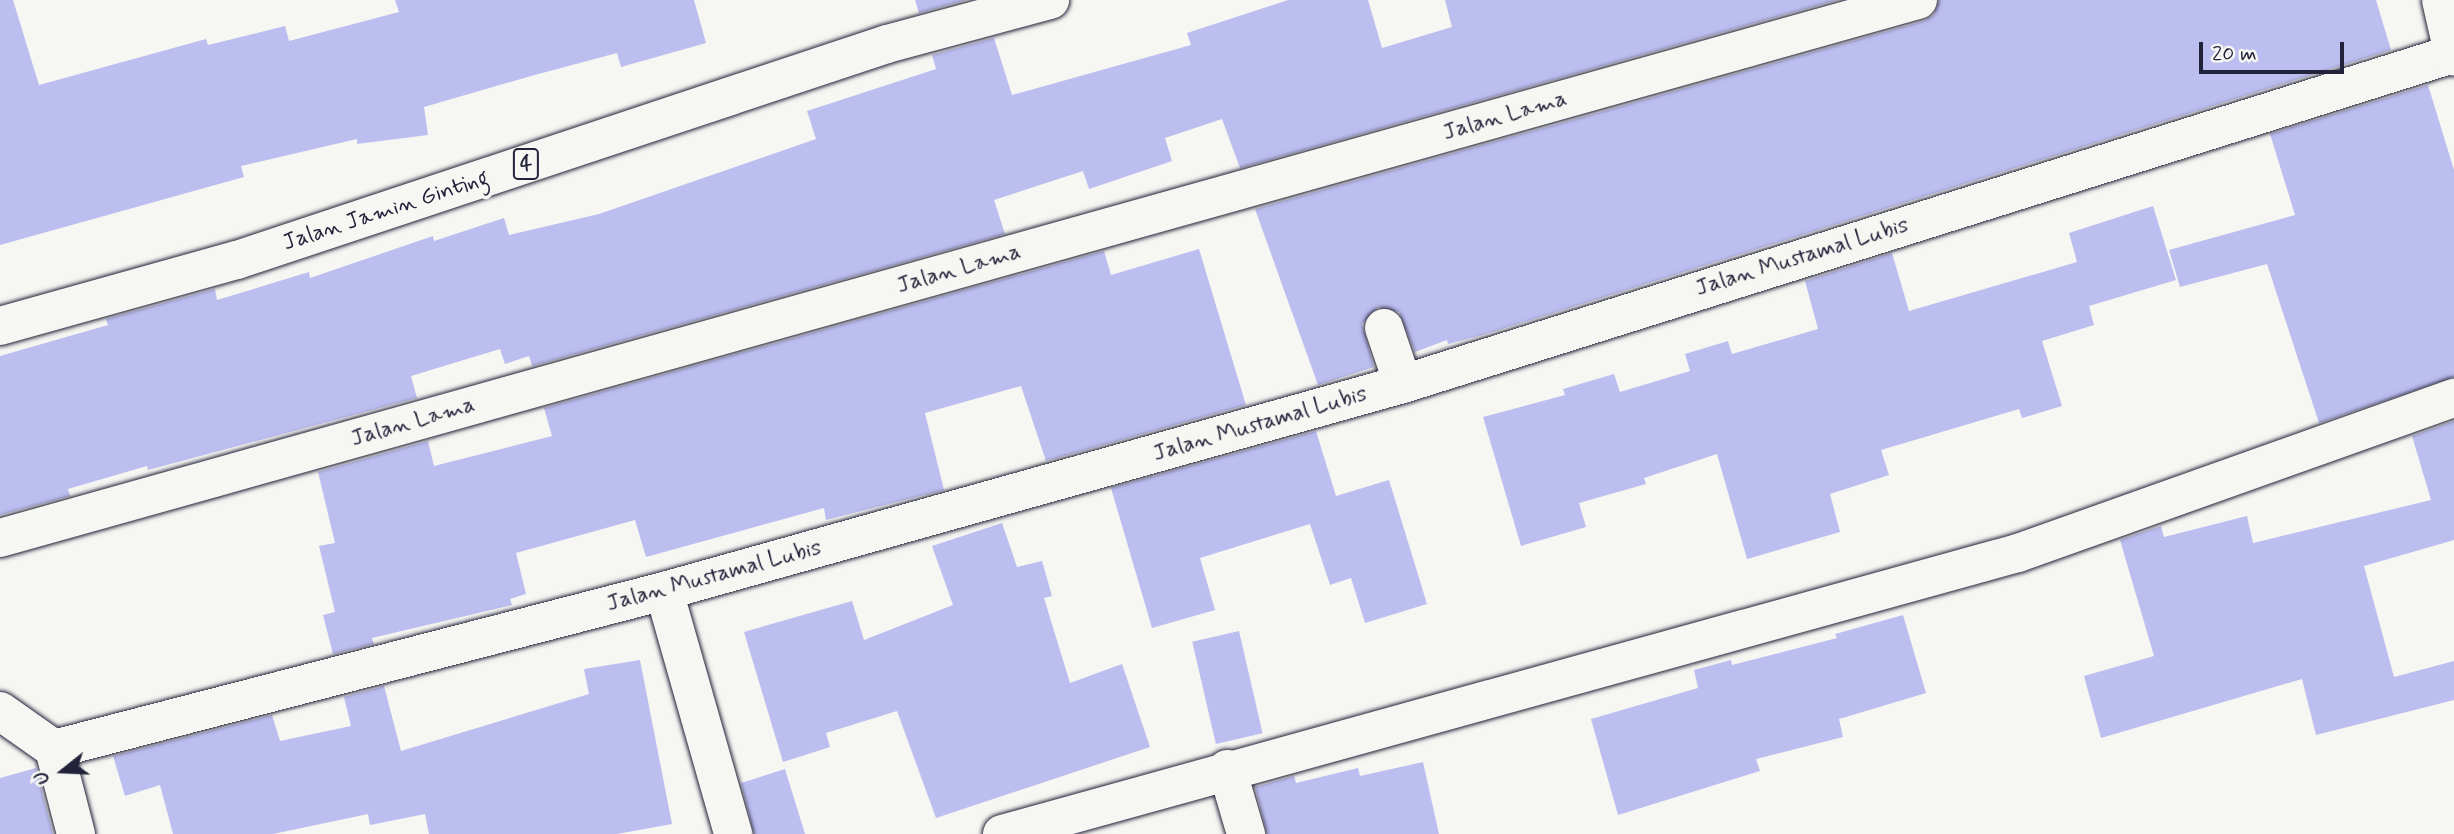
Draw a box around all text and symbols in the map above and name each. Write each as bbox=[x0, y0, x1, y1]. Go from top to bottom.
scale bar bbox=[2202, 28, 2347, 72]
text: 20 m bbox=[2212, 40, 2257, 68]
street label: Jalan Lama bbox=[1441, 85, 1569, 147]
road number: 4 bbox=[512, 146, 540, 182]
street label: Jalan Jamin Ginting bbox=[280, 165, 492, 257]
street label: Jalan Mustamal Lubis bbox=[1694, 212, 1910, 302]
street label: Jalan Lama bbox=[895, 238, 1023, 300]
street label: Jalan Mustamal Lubis bbox=[1152, 381, 1368, 467]
street label: Jalan Lama bbox=[349, 391, 477, 453]
street label: Jalan Mustamal Lubis bbox=[605, 535, 823, 617]
north arrow bbox=[28, 736, 98, 806]
text: U bbox=[29, 768, 56, 787]

